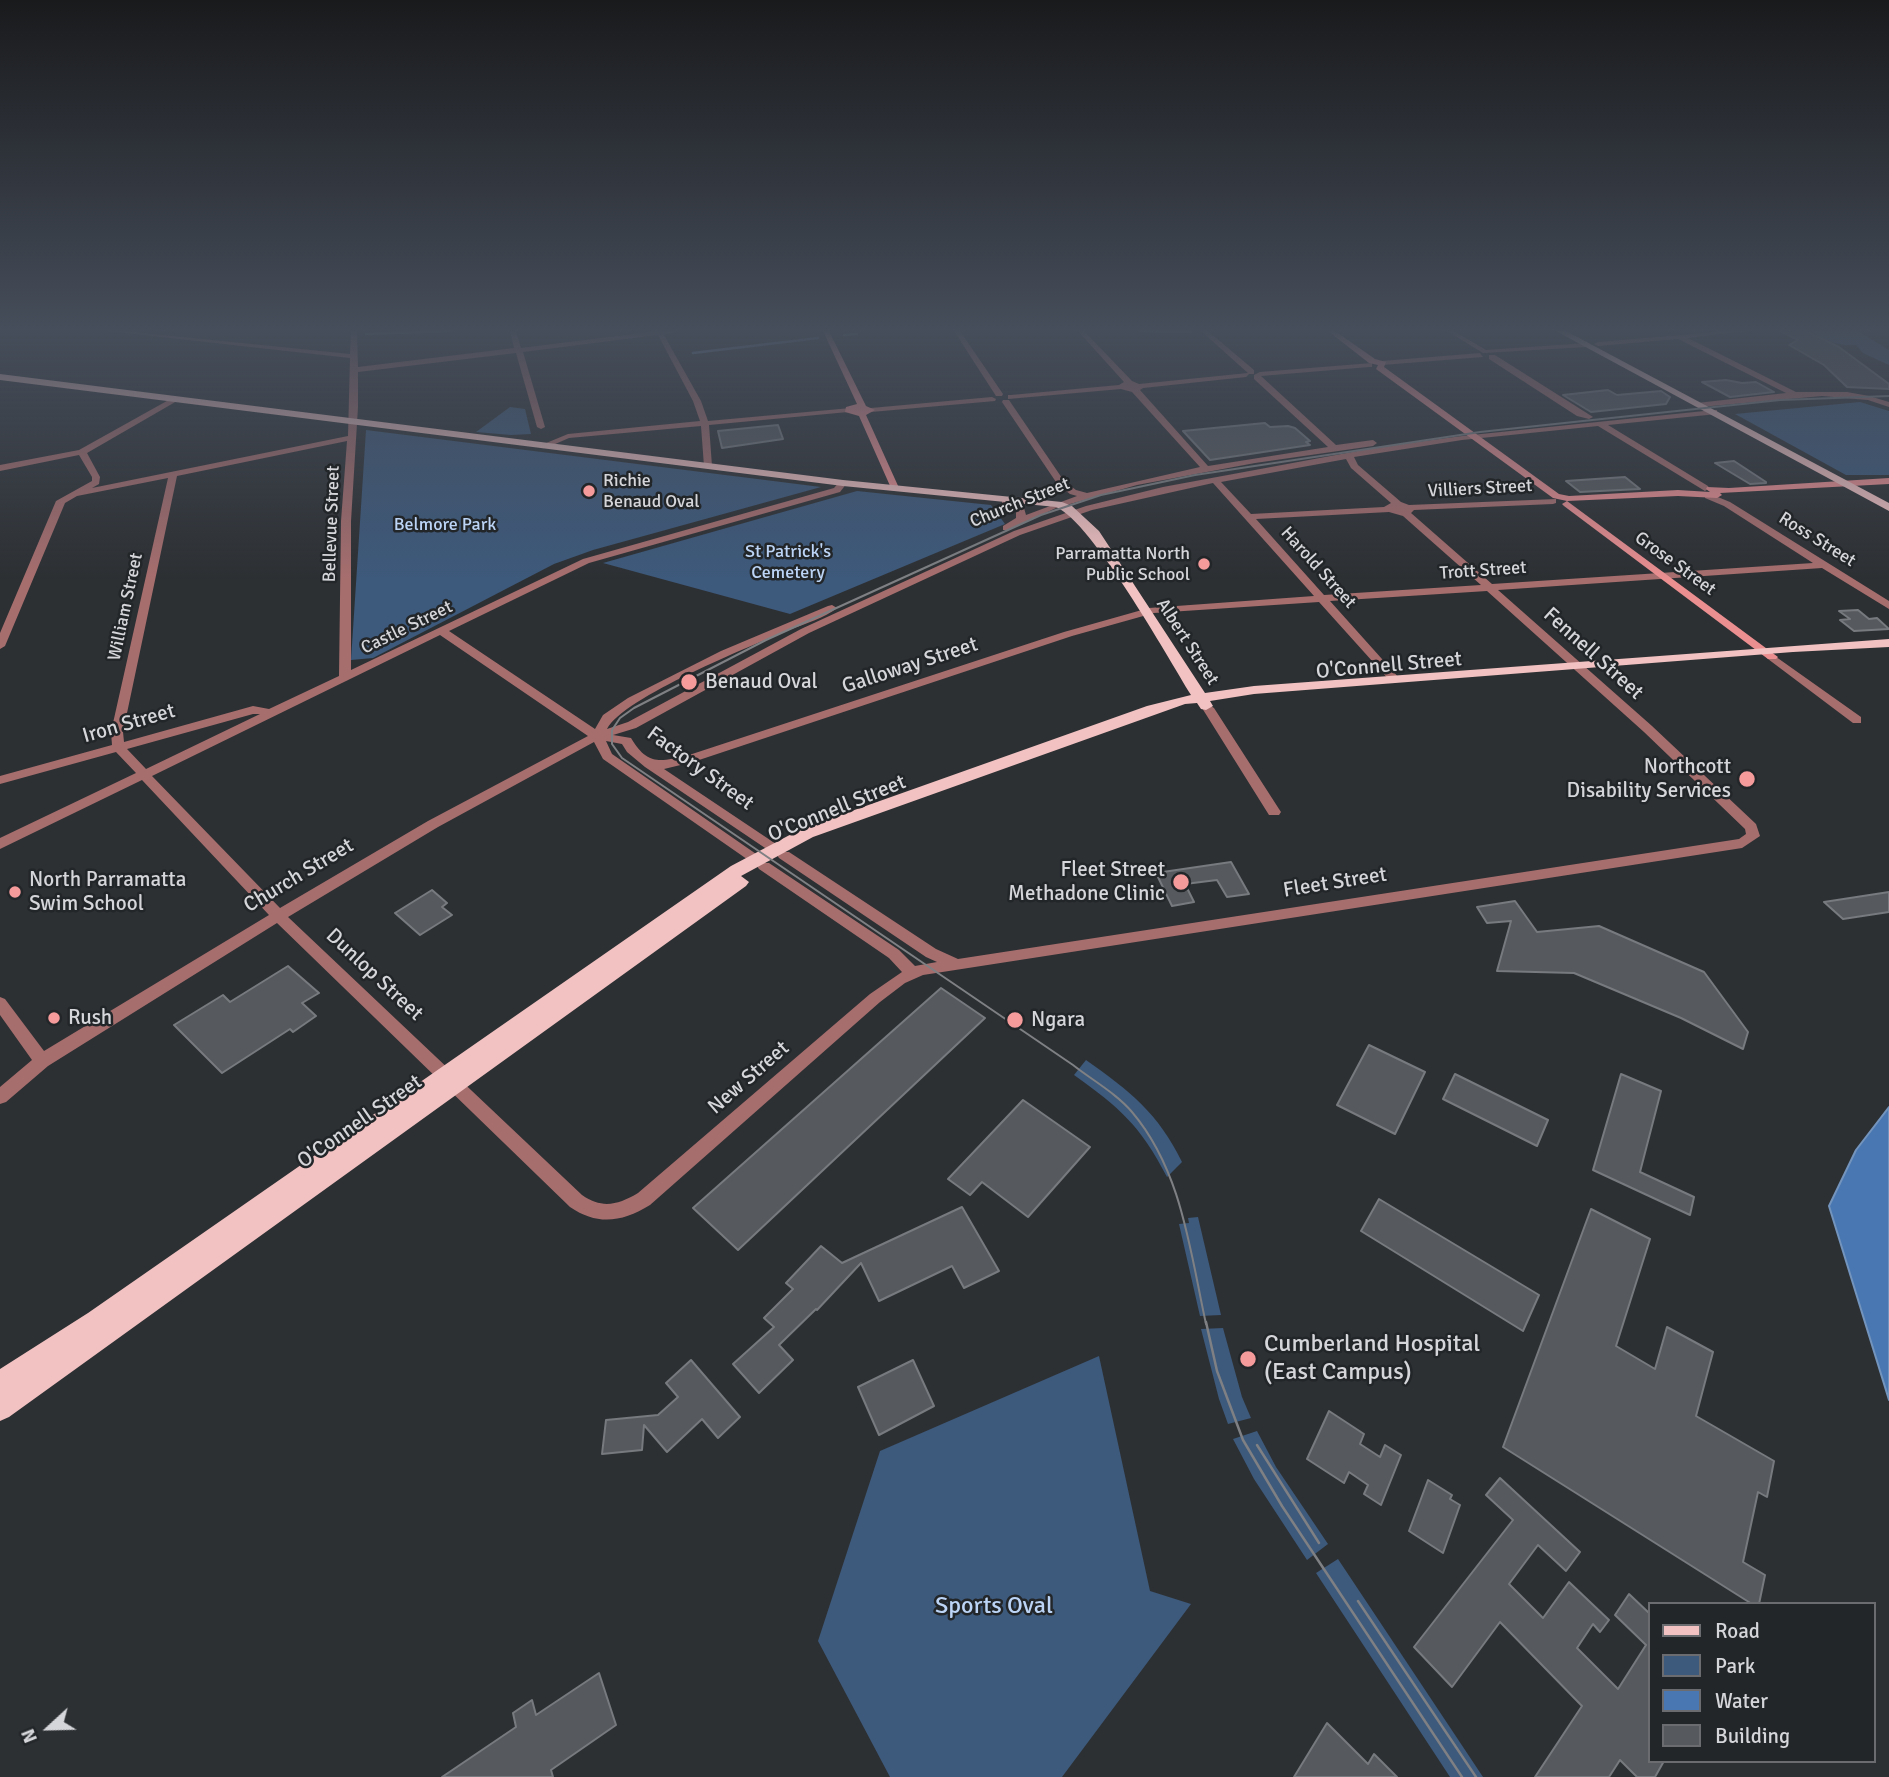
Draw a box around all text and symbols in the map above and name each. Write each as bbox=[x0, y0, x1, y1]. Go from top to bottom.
street label: Bellevue Street bbox=[319, 465, 345, 583]
place label: Richie Benaud Oval bbox=[603, 470, 700, 512]
street label: Church Street bbox=[967, 473, 1073, 533]
street label: Villiers Street bbox=[1427, 475, 1533, 503]
marker: Richie Benaud Oval bbox=[581, 483, 597, 499]
street label: Ross Street bbox=[1775, 508, 1859, 572]
park label: Belmore Park bbox=[394, 514, 496, 536]
street label: Harold Street bbox=[1276, 523, 1360, 613]
street label: Grose Street bbox=[1630, 527, 1720, 601]
park label: St Patrick's Cemetery bbox=[745, 541, 831, 584]
place label: Parramatta North Public School bbox=[1055, 543, 1190, 586]
street label: William Street bbox=[104, 551, 148, 663]
marker: Parramatta North Public School bbox=[1196, 556, 1212, 572]
street label: Trott Street bbox=[1439, 557, 1527, 585]
street label: Albert Street bbox=[1151, 595, 1223, 689]
street label: Castle Street bbox=[358, 597, 456, 659]
street label: Fennell Street bbox=[1538, 603, 1648, 705]
street label: Galloway Street bbox=[839, 632, 981, 700]
street label: O'Connell Street bbox=[1315, 647, 1463, 685]
place label: Benaud Oval bbox=[705, 669, 818, 695]
marker: Benaud Oval bbox=[679, 672, 699, 692]
street label: Iron Street bbox=[80, 699, 178, 749]
street label: Factory Street bbox=[642, 722, 758, 816]
place label: Northcott Disability Services bbox=[1567, 754, 1731, 804]
marker: Northcott Disability Services bbox=[1737, 769, 1757, 789]
street label: O'Connell Street bbox=[764, 770, 910, 848]
street label: Church Street bbox=[240, 833, 358, 919]
place label: Fleet Street Methadone Clinic bbox=[1008, 857, 1165, 907]
street label: Fleet Street bbox=[1281, 862, 1389, 904]
place label: North Parramatta Swim School bbox=[29, 867, 186, 917]
marker: Fleet Street Methadone Clinic bbox=[1171, 872, 1191, 892]
marker: North Parramatta Swim School bbox=[7, 884, 23, 900]
street label: Dunlop Street bbox=[320, 924, 428, 1026]
place label: Rush bbox=[68, 1005, 112, 1031]
place label: Ngara bbox=[1031, 1007, 1085, 1033]
marker: Rush bbox=[46, 1010, 62, 1026]
marker: Ngara bbox=[1005, 1010, 1025, 1030]
street label: New Street bbox=[703, 1036, 795, 1120]
street label: O'Connell Street bbox=[293, 1070, 427, 1174]
place label: Cumberland Hospital (East Campus) bbox=[1264, 1331, 1480, 1387]
marker: Cumberland Hospital (East Campus) bbox=[1238, 1349, 1258, 1369]
park label: Sports Oval bbox=[935, 1593, 1053, 1621]
legend bbox=[1647, 1602, 1875, 1763]
text: Road bbox=[1715, 1618, 1760, 1644]
text: Park bbox=[1715, 1653, 1755, 1679]
text: Water bbox=[1715, 1688, 1768, 1714]
north arrow bbox=[14, 1693, 84, 1763]
text: Building bbox=[1715, 1723, 1790, 1749]
text: N bbox=[16, 1725, 43, 1746]

